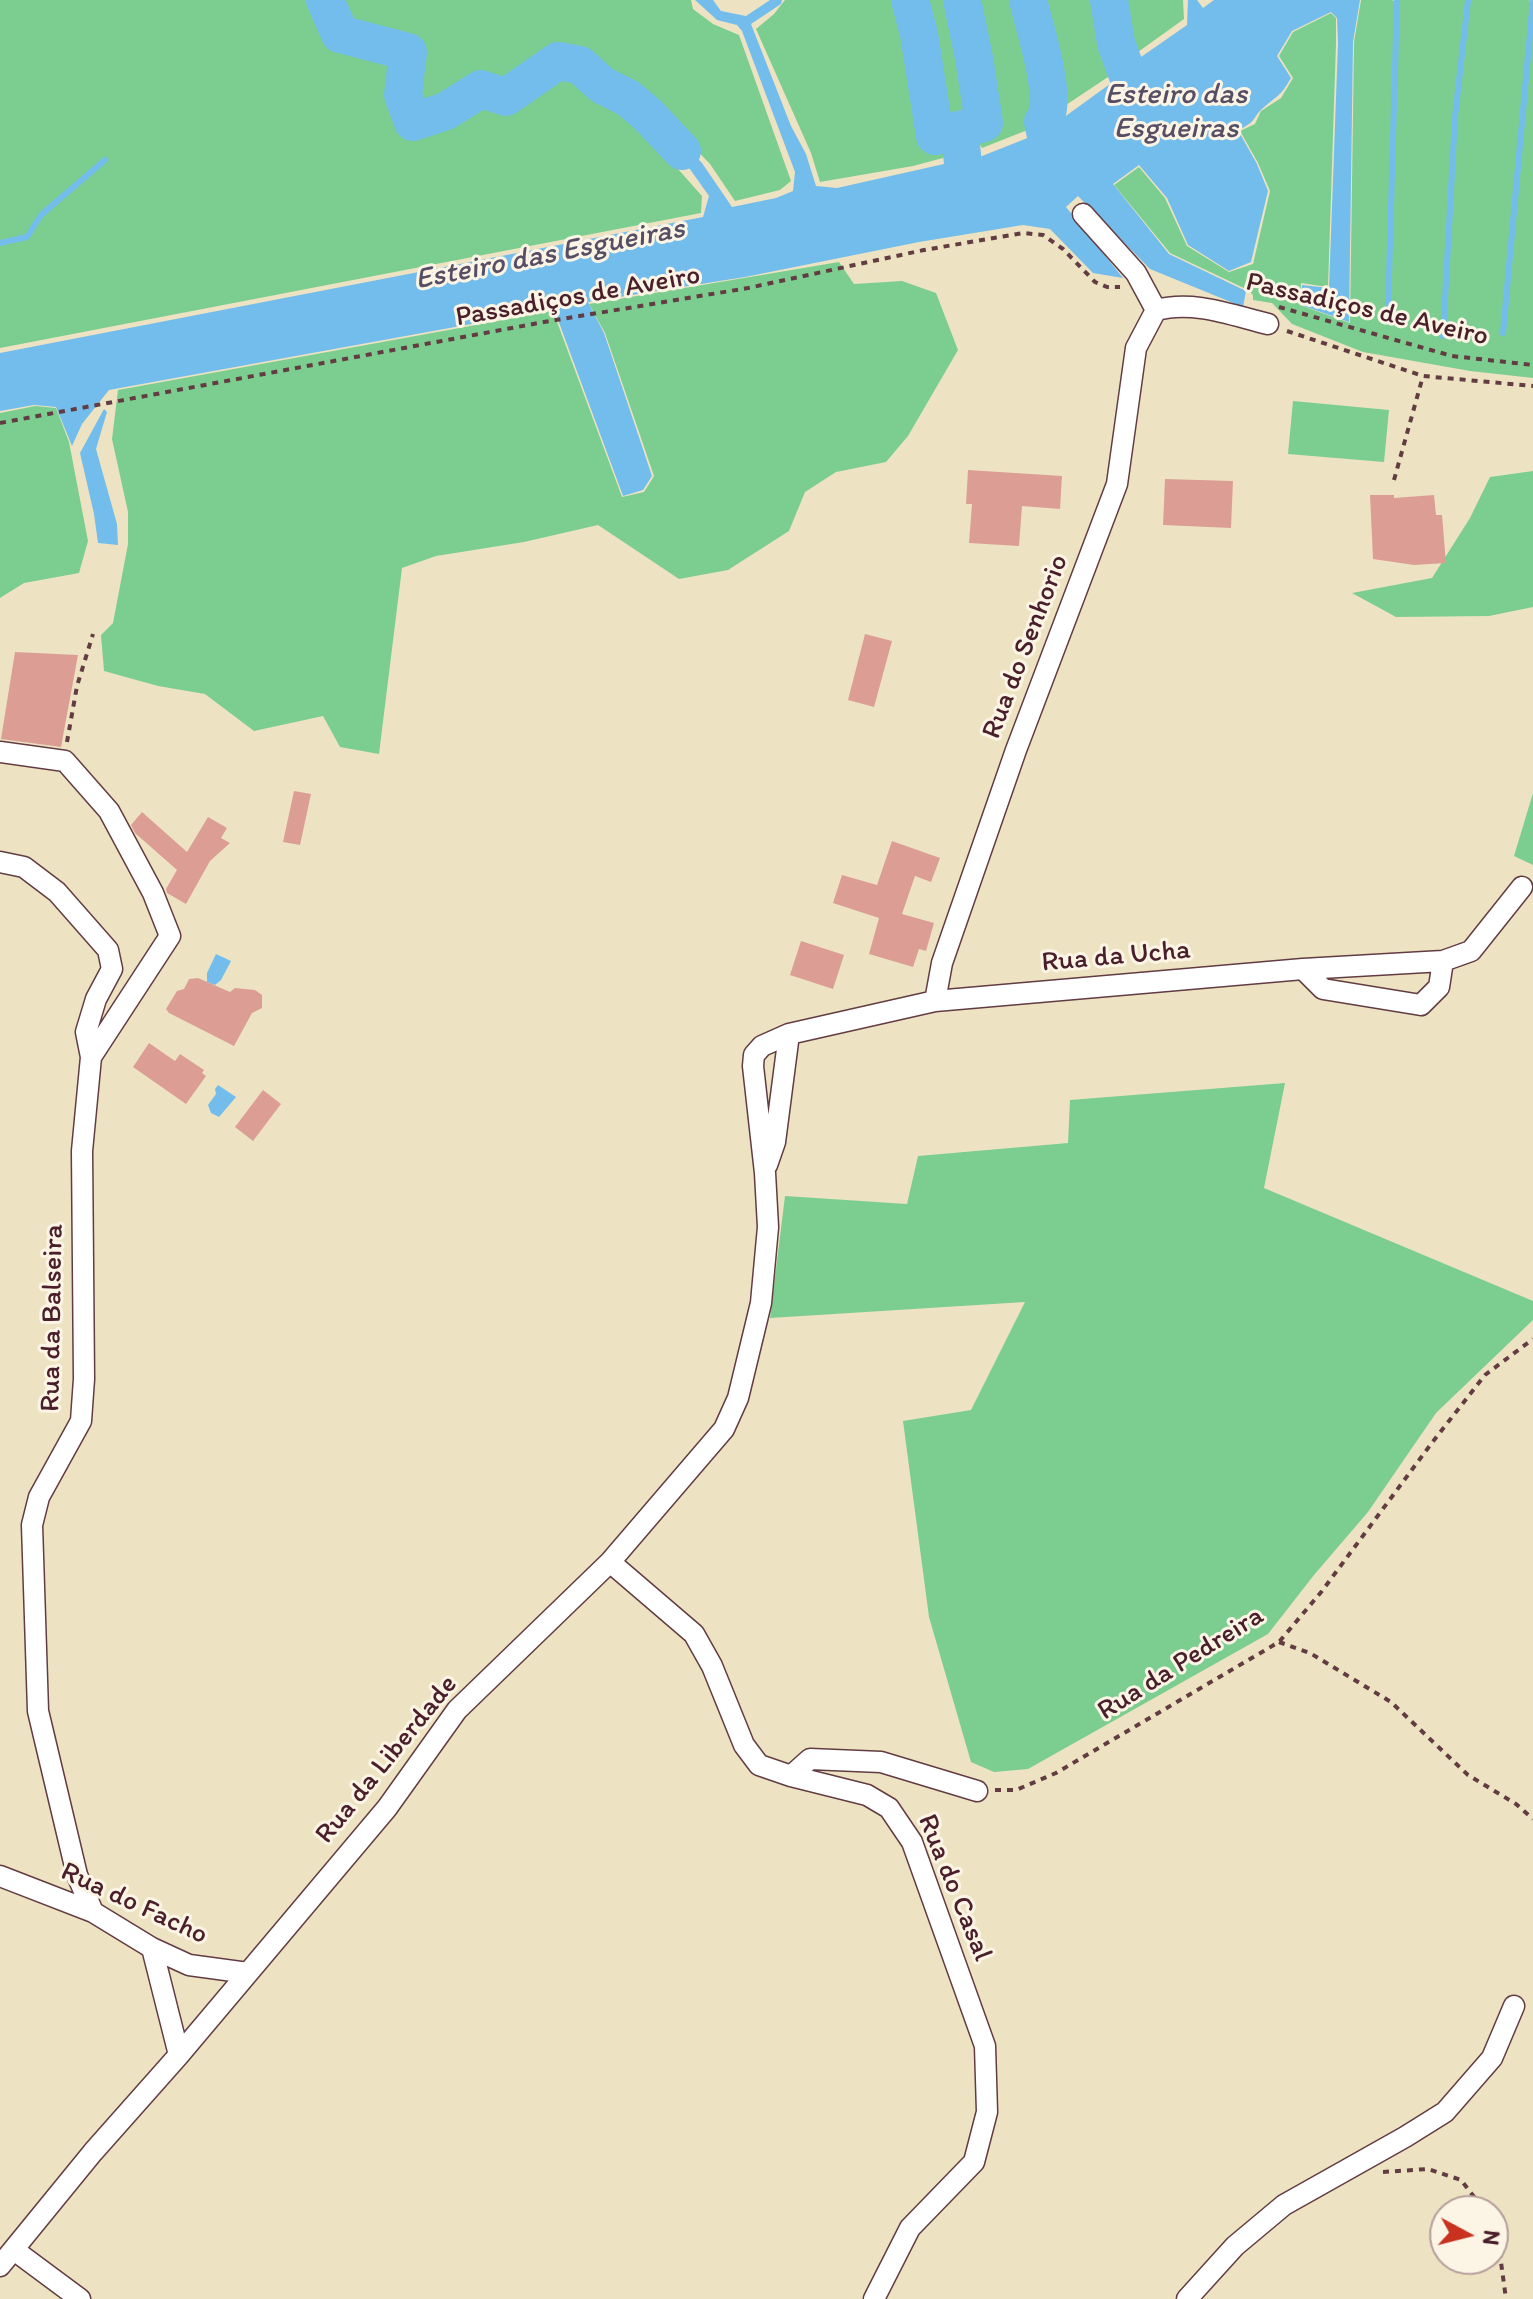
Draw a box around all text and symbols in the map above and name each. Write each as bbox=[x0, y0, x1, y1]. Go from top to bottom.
water label: Esteiro das Esgueiras bbox=[1105, 77, 1247, 148]
water label: Esteiro das Esgueiras bbox=[412, 211, 688, 299]
street label: Passadiços de Aveiro bbox=[453, 259, 703, 335]
street label: Passadiços de Aveiro bbox=[1243, 266, 1491, 354]
street label: Rua do Senhorio bbox=[975, 550, 1077, 744]
street label: Rua da Ucha bbox=[1040, 934, 1192, 980]
street label: Rua da Balseira bbox=[35, 1224, 71, 1412]
street label: Rua da Pedreira bbox=[1092, 1600, 1270, 1728]
street label: Rua da Liberdade bbox=[309, 1669, 465, 1851]
street label: Rua do Casal bbox=[909, 1810, 999, 1966]
street label: Rua do Facho bbox=[55, 1855, 213, 1953]
north arrow bbox=[1429, 2195, 1509, 2275]
text: N bbox=[1477, 2229, 1506, 2247]

